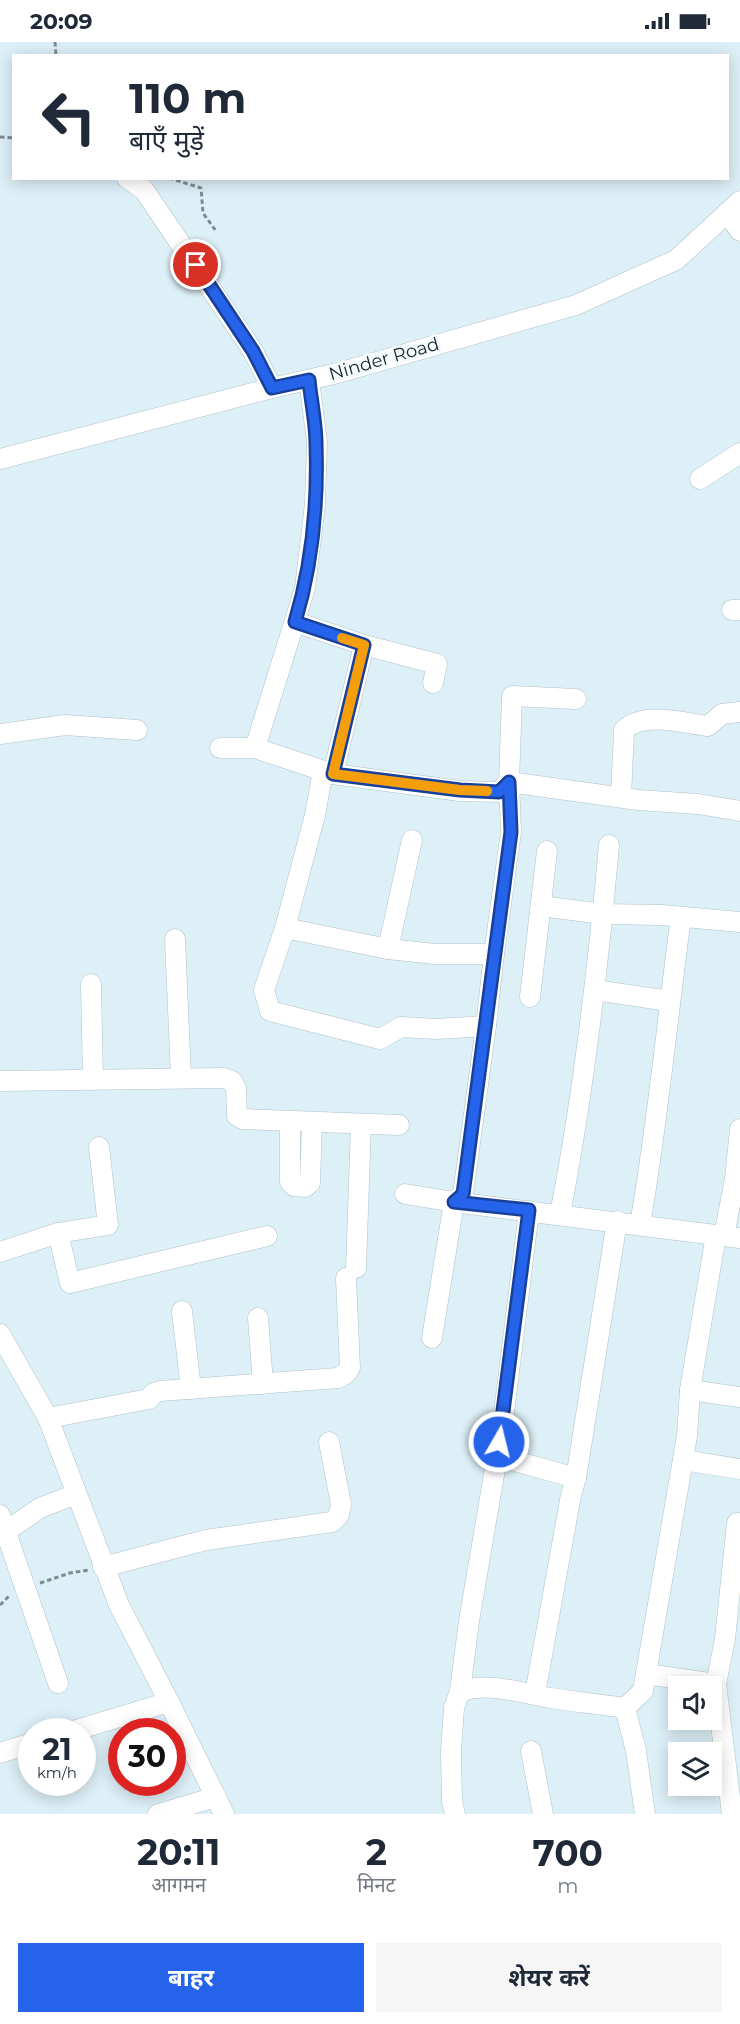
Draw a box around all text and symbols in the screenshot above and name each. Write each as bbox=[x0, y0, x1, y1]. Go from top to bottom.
text: 20:09 bbox=[30, 8, 93, 35]
text: 110 m bbox=[129, 72, 246, 124]
icon: left bbox=[30, 78, 108, 156]
text: बाएँ मुड़ें bbox=[129, 124, 204, 157]
pin bbox=[170, 239, 221, 290]
icon: arrive bbox=[179, 248, 212, 281]
street label: Ninder Road bbox=[326, 333, 442, 385]
position arrow bbox=[467, 1410, 531, 1474]
map controls bbox=[668, 1676, 722, 1796]
button: sound bbox=[668, 1676, 722, 1730]
speed limit sign: 30 bbox=[108, 1718, 186, 1796]
text: 21 bbox=[42, 1731, 72, 1768]
button: layers bbox=[668, 1742, 722, 1796]
text: km/h bbox=[37, 1763, 77, 1782]
text: 20:11 bbox=[137, 1830, 220, 1874]
text: 2 bbox=[366, 1830, 387, 1874]
text: 700 bbox=[533, 1831, 603, 1875]
text: आगमन bbox=[151, 1873, 206, 1897]
text: मिनट bbox=[357, 1873, 396, 1897]
text: m bbox=[557, 1874, 578, 1898]
button: बाहर bbox=[18, 1943, 364, 2012]
button: शेयर करें bbox=[376, 1943, 722, 2012]

